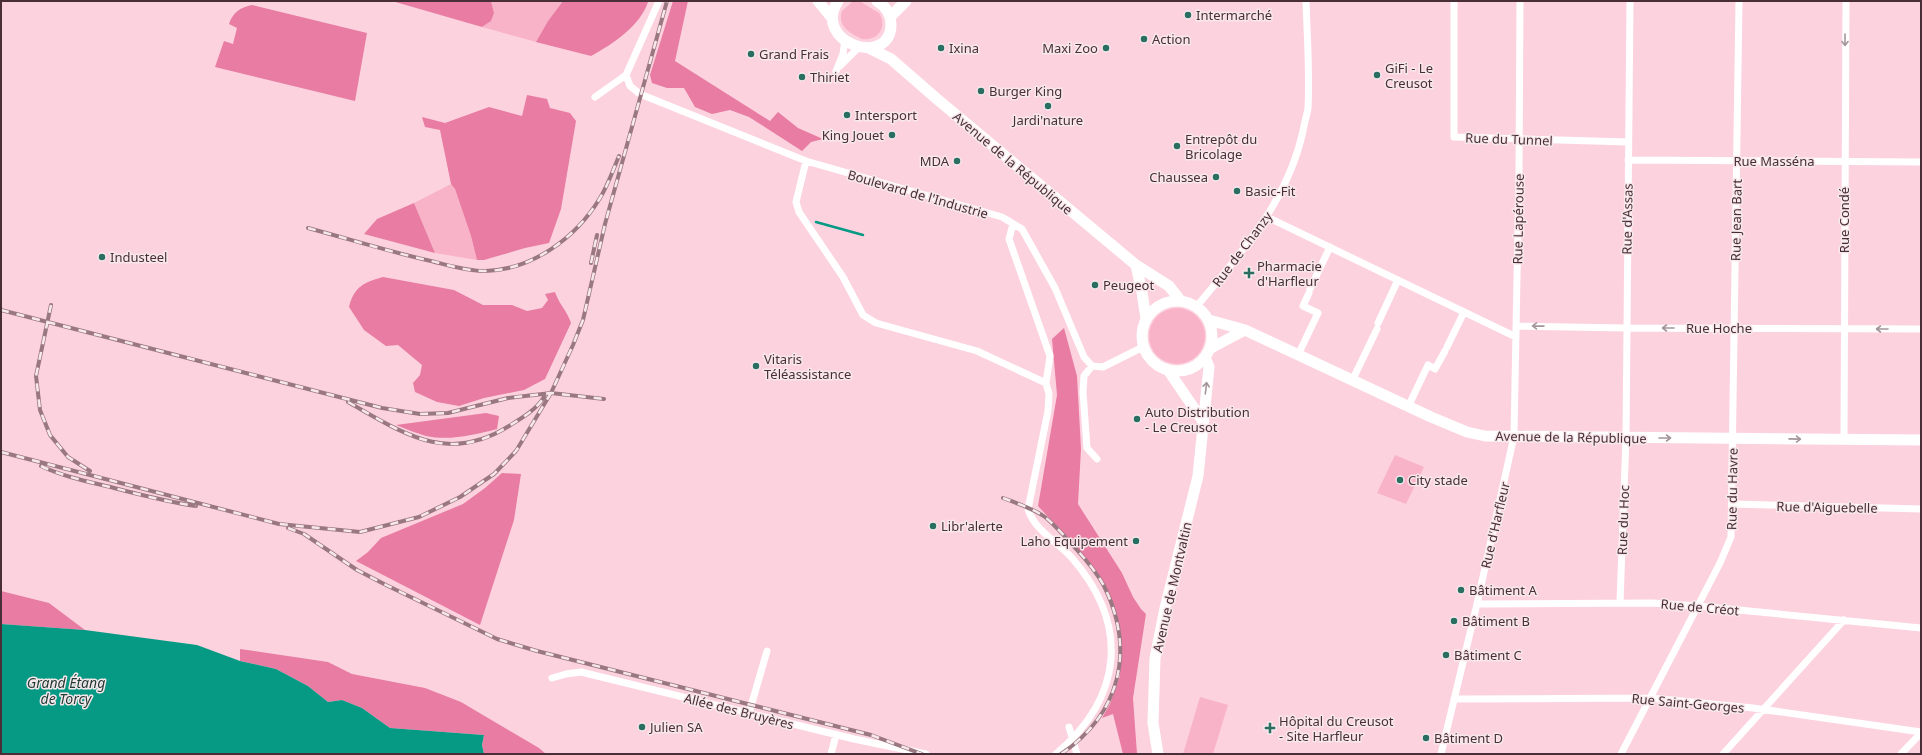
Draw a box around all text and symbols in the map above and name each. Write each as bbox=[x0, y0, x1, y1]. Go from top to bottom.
place label: Intermarché bbox=[1196, 6, 1272, 24]
marker: Intermarché bbox=[1183, 10, 1193, 20]
place label: Action bbox=[1152, 30, 1191, 48]
one-way arrow bbox=[1841, 33, 1849, 46]
marker: Action bbox=[1139, 34, 1149, 44]
place label: Ixina bbox=[949, 39, 979, 57]
place label: Maxi Zoo bbox=[1042, 39, 1098, 57]
marker: Ixina bbox=[936, 43, 946, 53]
marker: Maxi Zoo bbox=[1101, 43, 1111, 53]
place label: Grand Frais bbox=[759, 45, 829, 63]
marker: Grand Frais bbox=[746, 49, 756, 59]
place label: GiFi - Le Creusot bbox=[1385, 59, 1433, 92]
place label: Thiriet bbox=[810, 68, 850, 86]
marker: GiFi - Le Creusot bbox=[1372, 70, 1382, 80]
marker: Thiriet bbox=[797, 72, 807, 82]
place label: Burger King bbox=[989, 82, 1062, 100]
marker: Burger King bbox=[976, 86, 986, 96]
marker: Jardi'nature bbox=[1043, 101, 1053, 111]
place label: Intersport bbox=[855, 106, 917, 124]
street label: Avenue de la République bbox=[949, 107, 1077, 219]
marker: Intersport bbox=[842, 110, 852, 120]
place label: Jardi'nature bbox=[1011, 111, 1083, 129]
place label: King Jouet bbox=[822, 126, 884, 144]
street label: Rue du Tunnel bbox=[1465, 128, 1553, 150]
marker: King Jouet bbox=[887, 130, 897, 140]
place label: Entrepôt du Bricolage bbox=[1185, 130, 1257, 163]
marker: Entrepôt du Bricolage bbox=[1172, 141, 1182, 151]
place label: MDA bbox=[920, 152, 950, 170]
street label: Rue Masséna bbox=[1733, 152, 1815, 170]
marker: MDA bbox=[952, 156, 962, 166]
street label: Boulevard de l'Industrie bbox=[846, 165, 990, 223]
place label: Chaussea bbox=[1149, 168, 1208, 186]
marker: Chaussea bbox=[1211, 172, 1221, 182]
street label: Rue Lapérouse bbox=[1508, 173, 1528, 265]
street label: Rue Jean Bart bbox=[1726, 178, 1746, 261]
place label: Basic-Fit bbox=[1245, 182, 1296, 200]
street label: Rue d'Assas bbox=[1617, 183, 1637, 255]
marker: Basic-Fit bbox=[1232, 186, 1242, 196]
street label: Rue Condé bbox=[1835, 187, 1853, 253]
street label: Rue de Chanzy bbox=[1208, 207, 1276, 290]
place label: Industeel bbox=[110, 248, 167, 266]
marker: Industeel bbox=[97, 252, 107, 262]
place label: Pharmacie d'Harfleur bbox=[1257, 257, 1322, 290]
marker: Pharmacie d'Harfleur bbox=[1244, 268, 1254, 278]
place label: Peugeot bbox=[1103, 276, 1154, 294]
marker: Peugeot bbox=[1090, 280, 1100, 290]
street label: Rue Hoche bbox=[1686, 319, 1752, 337]
one-way arrow bbox=[1532, 322, 1545, 330]
one-way arrow bbox=[1662, 324, 1675, 332]
one-way arrow bbox=[1876, 325, 1889, 333]
place label: Vitaris Téléassistance bbox=[764, 350, 851, 383]
marker: Vitaris Téléassistance bbox=[751, 361, 761, 371]
one-way arrow bbox=[1203, 382, 1210, 395]
place label: Auto Distribution - Le Creusot bbox=[1145, 403, 1250, 436]
marker: Auto Distribution - Le Creusot bbox=[1132, 414, 1142, 424]
street label: Avenue de la République bbox=[1495, 427, 1647, 447]
one-way arrow bbox=[1658, 434, 1671, 442]
one-way arrow bbox=[1788, 435, 1801, 443]
street label: Rue du Havre bbox=[1722, 448, 1742, 530]
place label: City stade bbox=[1408, 471, 1468, 489]
marker: City stade bbox=[1395, 475, 1405, 485]
street label: Rue d'Harfleur bbox=[1476, 479, 1514, 570]
street label: Rue du Hoc bbox=[1613, 485, 1633, 555]
street label: Rue d'Aiguebelle bbox=[1776, 497, 1878, 517]
place label: Libr'alerte bbox=[941, 517, 1003, 535]
street label: Avenue de Montvaltin bbox=[1148, 520, 1196, 654]
marker: Libr'alerte bbox=[928, 521, 938, 531]
place label: Laho Equipement bbox=[1020, 532, 1128, 550]
marker: Laho Equipement bbox=[1131, 536, 1141, 546]
place label: Bâtiment A bbox=[1469, 581, 1537, 599]
marker: Bâtiment A bbox=[1456, 585, 1466, 595]
street label: Rue de Créot bbox=[1660, 595, 1740, 619]
place label: Bâtiment B bbox=[1462, 612, 1530, 630]
marker: Bâtiment B bbox=[1449, 616, 1459, 626]
place label: Bâtiment C bbox=[1454, 646, 1522, 664]
marker: Bâtiment C bbox=[1441, 650, 1451, 660]
water label: Grand Étang de Torcy bbox=[27, 673, 105, 708]
street label: Allée des Bruyères bbox=[682, 689, 796, 733]
street label: Rue Saint-Georges bbox=[1631, 689, 1745, 717]
place label: Hôpital du Creusot - Site Harfleur bbox=[1279, 712, 1394, 745]
place label: Julien SA bbox=[648, 718, 703, 736]
marker: Julien SA bbox=[637, 722, 647, 732]
marker: Hôpital du Creusot - Site Harfleur bbox=[1264, 722, 1276, 734]
place label: Bâtiment D bbox=[1434, 729, 1503, 747]
marker: Bâtiment D bbox=[1421, 733, 1431, 743]

